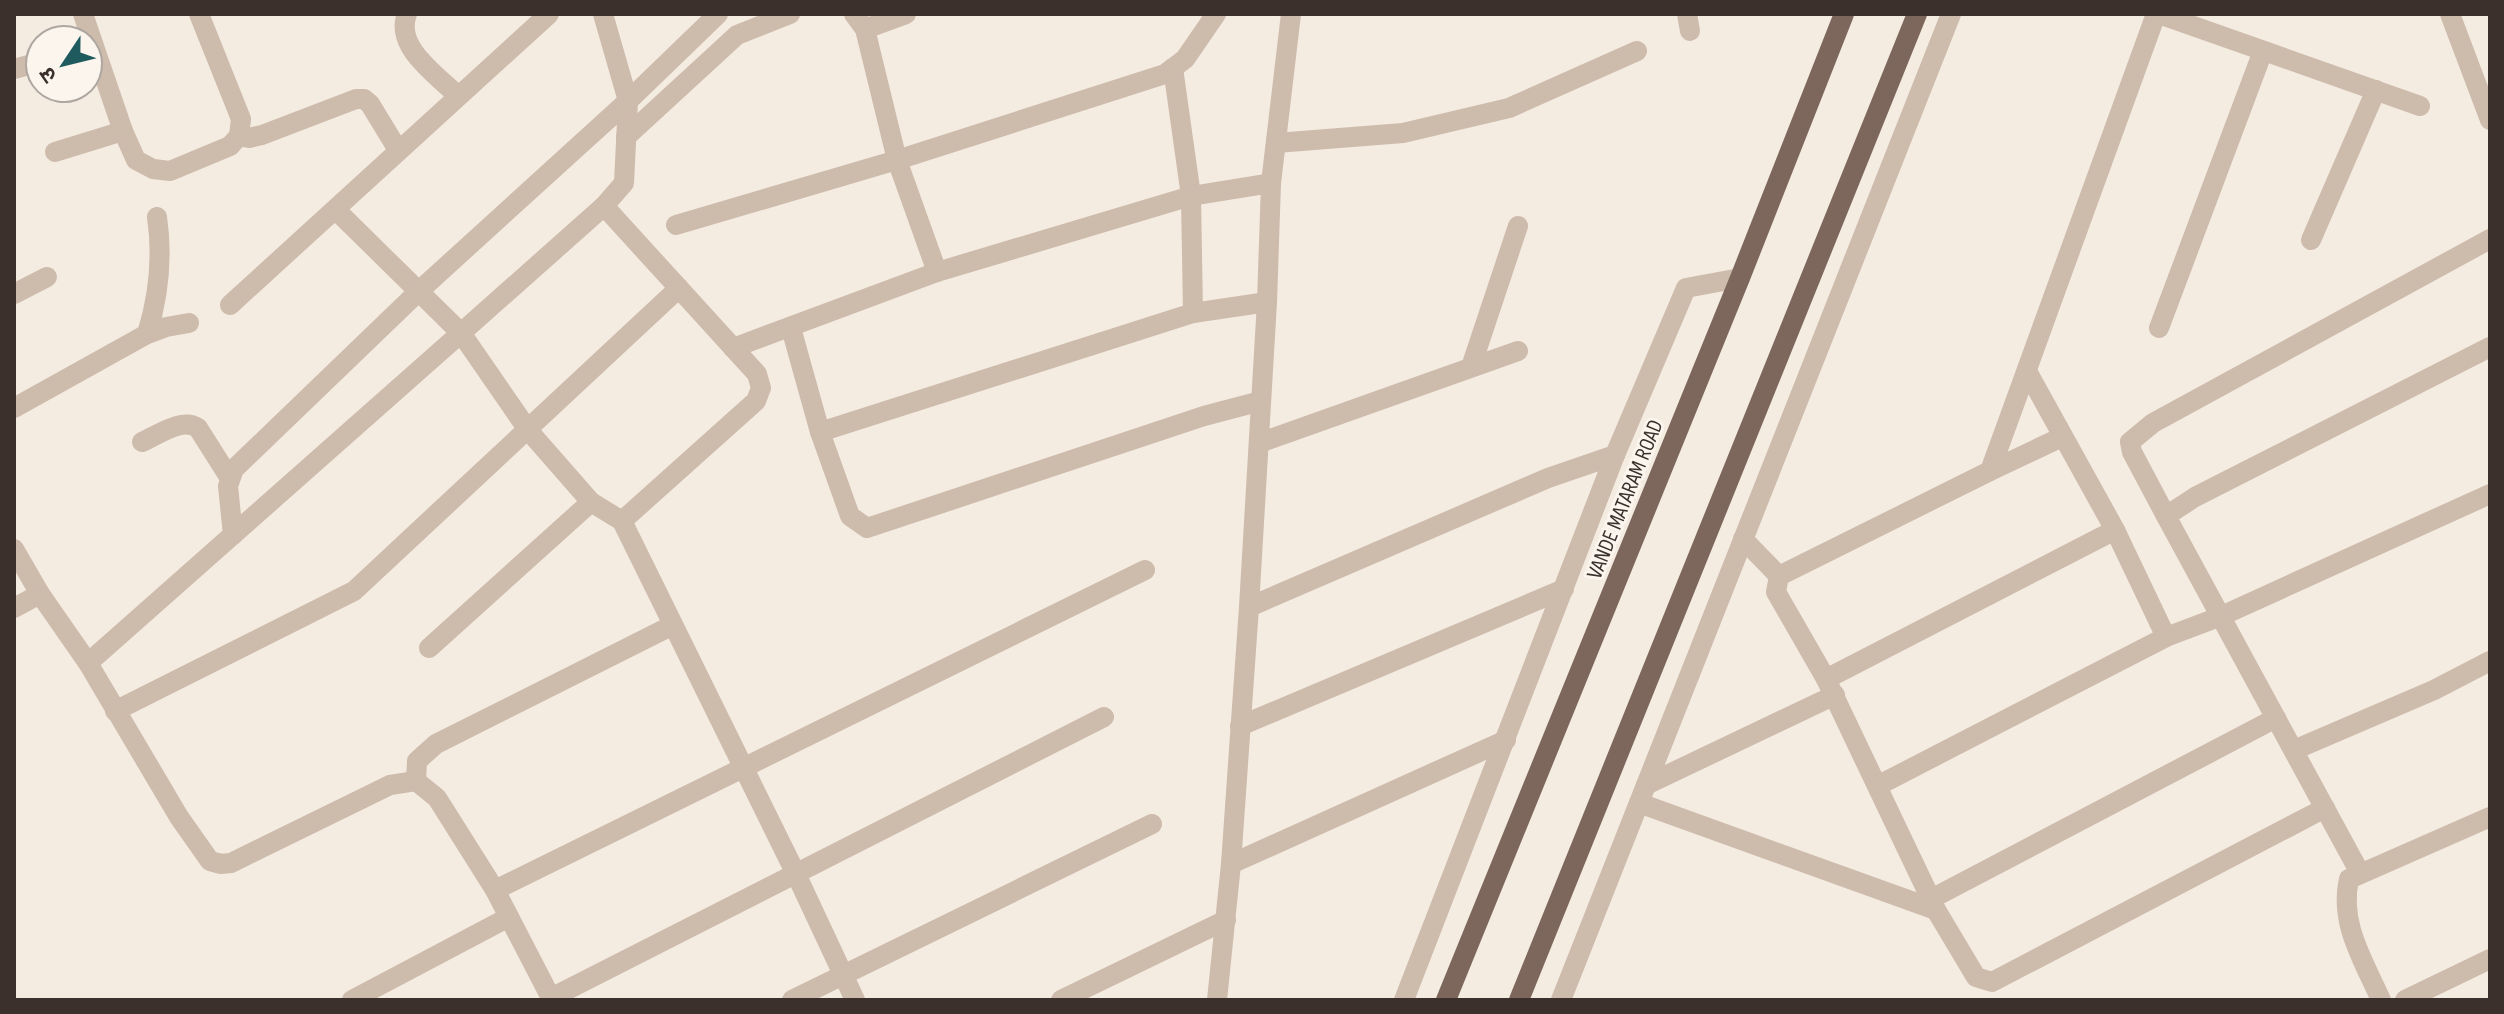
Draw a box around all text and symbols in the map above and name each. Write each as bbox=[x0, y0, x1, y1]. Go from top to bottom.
north arrow bbox=[24, 24, 104, 104]
text: उ bbox=[33, 61, 64, 88]
street label: VANDE MATARAM ROAD bbox=[1581, 416, 1670, 583]

